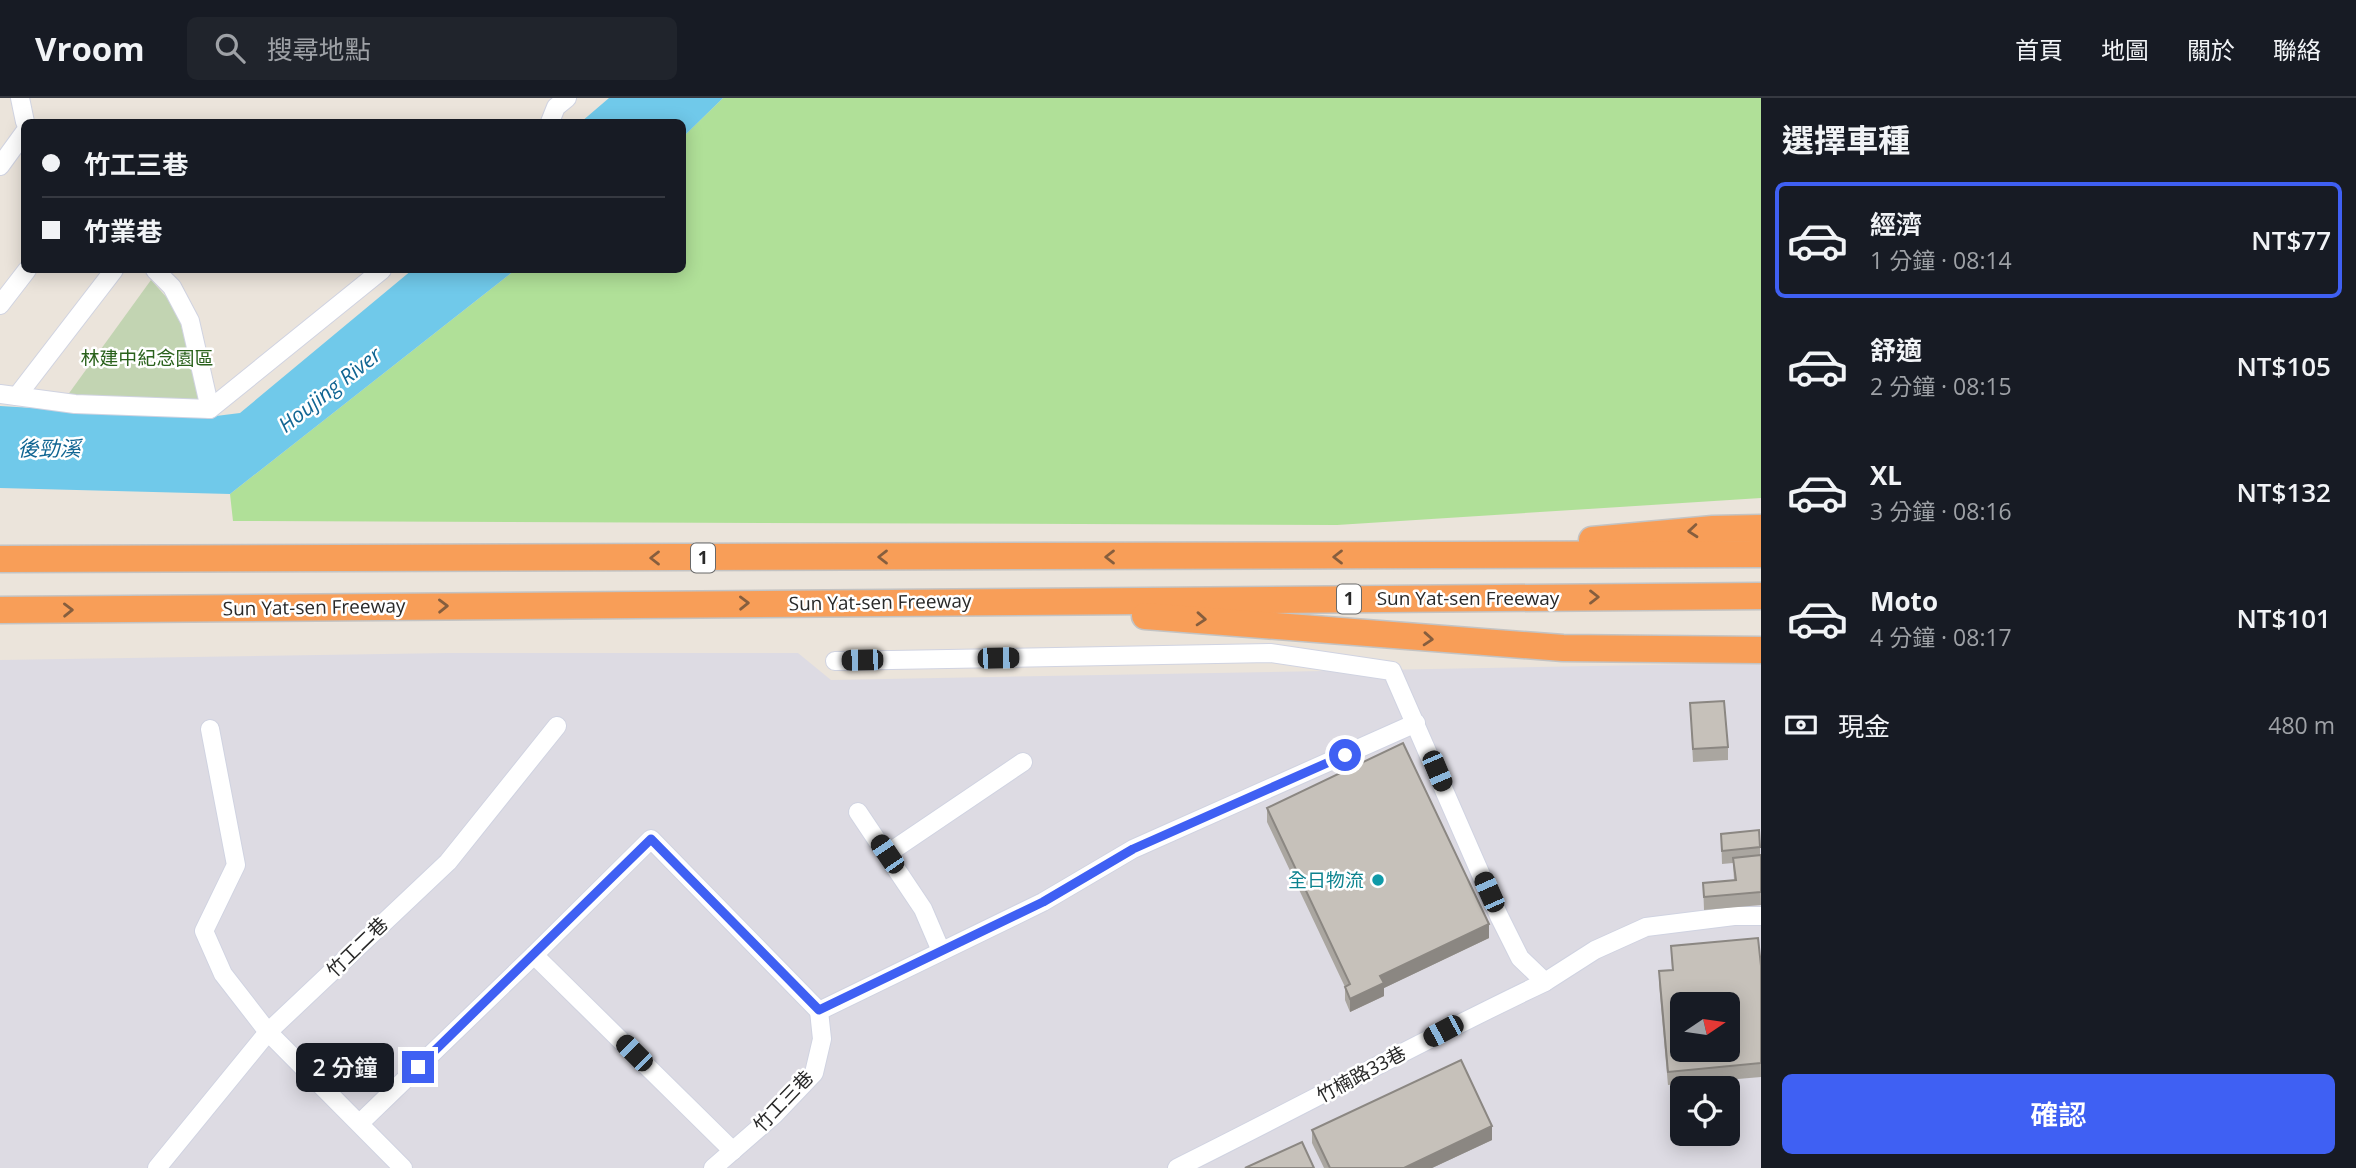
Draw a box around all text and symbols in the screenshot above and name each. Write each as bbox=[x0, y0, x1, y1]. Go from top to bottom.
search box bbox=[187, 17, 677, 80]
text: Vroom bbox=[35, 26, 145, 71]
icon: search bbox=[211, 29, 249, 67]
text: 搜尋地點 bbox=[267, 31, 371, 67]
text: 首頁 bbox=[2015, 33, 2063, 66]
text: 地圖 bbox=[2101, 33, 2149, 66]
text: 關於 bbox=[2187, 33, 2235, 66]
text: 聯絡 bbox=[2273, 33, 2321, 66]
text: 選擇車種 bbox=[1782, 118, 1910, 161]
text: 竹工三巷 bbox=[84, 146, 188, 182]
text: 經濟 bbox=[1870, 206, 1922, 242]
icon: car bbox=[1786, 209, 1849, 272]
text: 竹業巷 bbox=[84, 213, 162, 249]
text: NT$77 bbox=[2251, 222, 2331, 258]
text: 1 分鐘 · 08:14 bbox=[1870, 244, 2012, 276]
text: 舒適 bbox=[1870, 332, 1922, 368]
icon: car bbox=[1786, 335, 1849, 398]
water label: Houjing River bbox=[272, 340, 387, 438]
park label: 林建中紀念園區 bbox=[80, 345, 214, 371]
text: NT$105 bbox=[2236, 348, 2331, 384]
text: 2 分鐘 · 08:15 bbox=[1870, 370, 2012, 402]
water label: 後勁溪 bbox=[18, 434, 83, 462]
text: XL bbox=[1870, 457, 1902, 493]
icon: car bbox=[1786, 461, 1849, 524]
text: NT$132 bbox=[2236, 474, 2331, 510]
text: 3 分鐘 · 08:16 bbox=[1870, 495, 2012, 527]
one-way arrow bbox=[1687, 523, 1698, 538]
road number: 1 bbox=[691, 544, 715, 572]
one-way arrow bbox=[877, 549, 888, 565]
one-way arrow bbox=[1105, 549, 1115, 565]
one-way arrow bbox=[1332, 549, 1343, 565]
one-way arrow bbox=[650, 550, 660, 566]
text: Moto bbox=[1870, 583, 1938, 619]
road number: 1 bbox=[1337, 584, 1361, 614]
street label: Sun Yat-sen Freeway bbox=[1377, 585, 1560, 611]
street label: Sun Yat-sen Freeway bbox=[788, 587, 972, 617]
icon: car bbox=[1786, 587, 1849, 650]
one-way arrow bbox=[1589, 589, 1600, 605]
street label: Sun Yat-sen Freeway bbox=[222, 592, 406, 622]
one-way arrow bbox=[739, 595, 749, 611]
one-way arrow bbox=[438, 598, 448, 614]
text: NT$101 bbox=[2236, 600, 2331, 636]
one-way arrow bbox=[63, 602, 74, 618]
one-way arrow bbox=[1196, 612, 1207, 627]
text: 4 分鐘 · 08:17 bbox=[1870, 621, 2012, 653]
one-way arrow bbox=[1423, 631, 1434, 646]
car bbox=[977, 647, 1020, 669]
car bbox=[841, 649, 884, 671]
icon: cash bbox=[1782, 706, 1820, 744]
text: 現金 bbox=[1838, 708, 1890, 744]
text: 480 m bbox=[2268, 709, 2335, 741]
route start bbox=[1329, 739, 1361, 771]
car bbox=[1420, 748, 1455, 794]
car bbox=[867, 831, 908, 877]
place label: 全日物流 bbox=[1288, 867, 1364, 893]
car bbox=[1471, 869, 1508, 915]
marker: 全日物流 bbox=[1370, 872, 1386, 888]
street label: 竹工二巷 bbox=[321, 911, 393, 983]
north arrow bbox=[1670, 992, 1740, 1062]
map controls bbox=[1670, 992, 1740, 1146]
car bbox=[1420, 1012, 1467, 1050]
car bbox=[612, 1031, 657, 1075]
street label: 竹楠路33巷 bbox=[1312, 1040, 1410, 1108]
callout: 2 分鐘 bbox=[296, 1042, 394, 1091]
text: 2 分鐘 bbox=[312, 1051, 378, 1083]
route end bbox=[402, 1051, 434, 1083]
street label: 竹工三巷 bbox=[747, 1065, 819, 1137]
button: 確認 bbox=[1782, 1074, 2335, 1154]
button: locate bbox=[1670, 1076, 1740, 1146]

